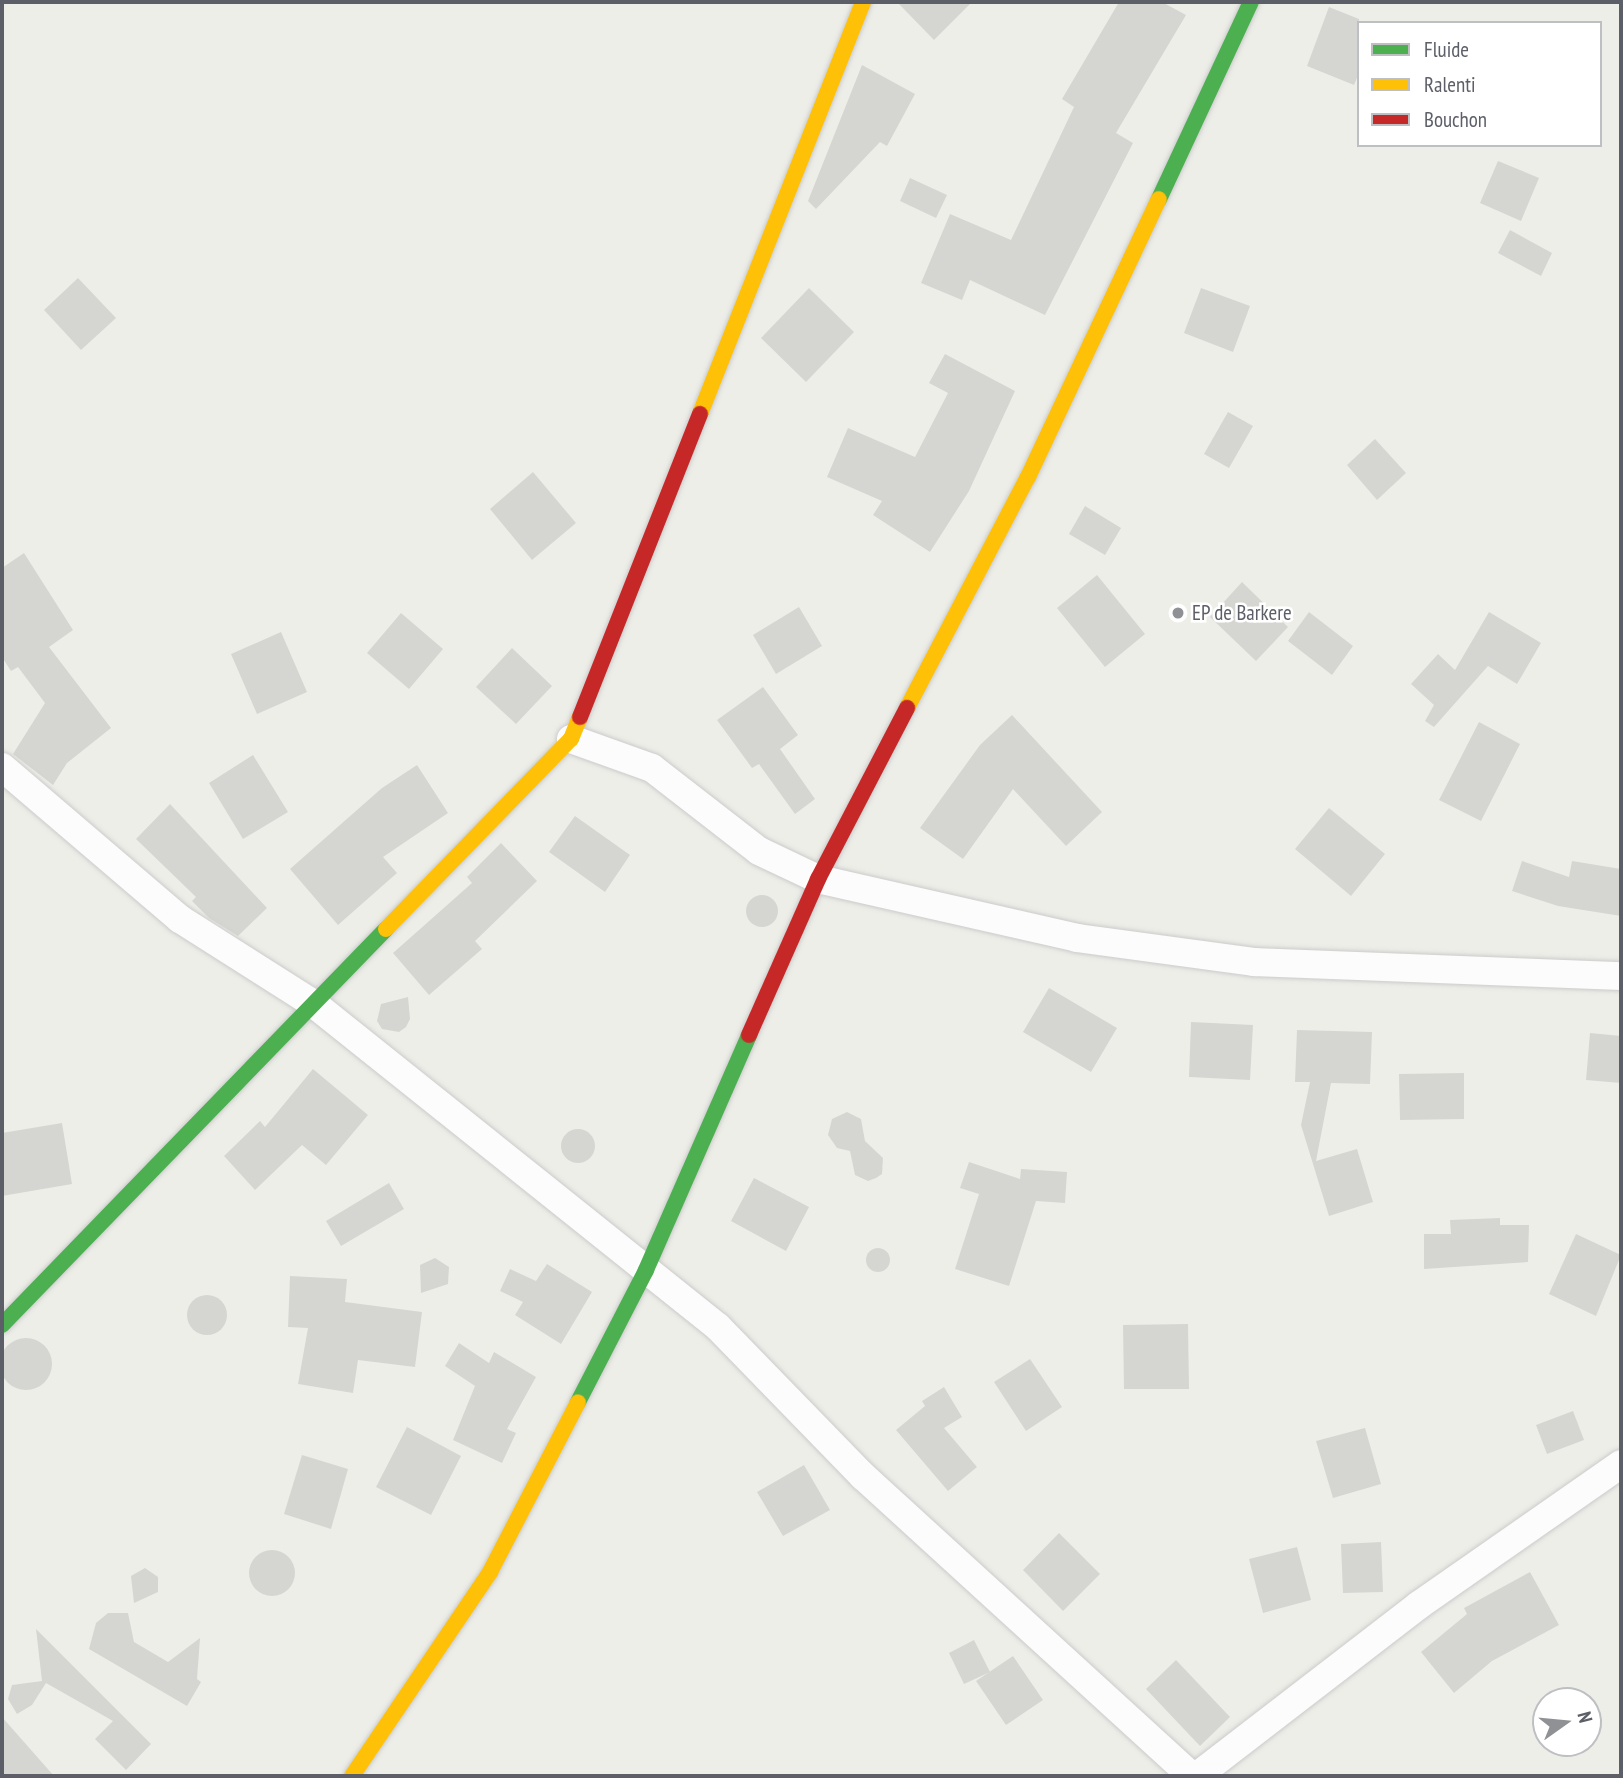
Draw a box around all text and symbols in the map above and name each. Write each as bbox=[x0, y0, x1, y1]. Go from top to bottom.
legend bbox=[1357, 21, 1602, 147]
text: Fluide bbox=[1424, 36, 1469, 63]
text: Ralenti bbox=[1424, 71, 1476, 98]
text: Bouchon bbox=[1424, 106, 1487, 133]
place label: EP de Barkere bbox=[1192, 600, 1292, 626]
marker: EP de Barkere bbox=[1170, 605, 1186, 621]
north arrow bbox=[1532, 1687, 1602, 1757]
text: N bbox=[1572, 1709, 1598, 1725]

